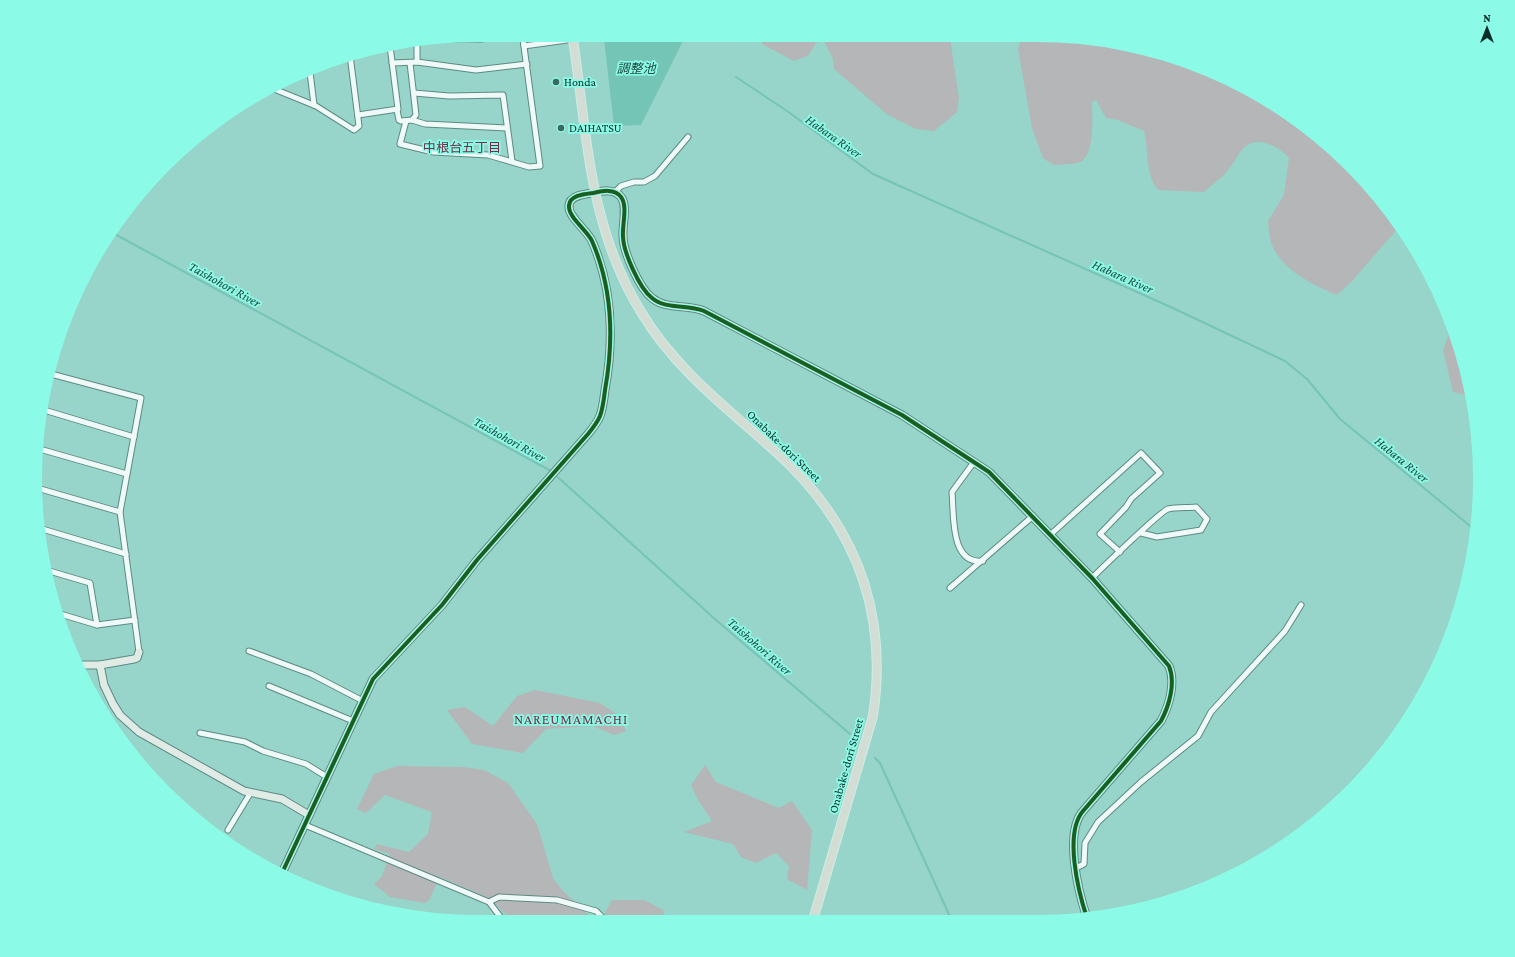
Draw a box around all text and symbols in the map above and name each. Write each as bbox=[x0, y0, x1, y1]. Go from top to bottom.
north arrow bbox=[1467, 8, 1507, 48]
text: N bbox=[1483, 12, 1491, 24]
water label: 調整池 bbox=[616, 61, 657, 76]
place label: Honda bbox=[564, 75, 597, 89]
marker: Honda bbox=[551, 77, 561, 87]
water label: Habara River bbox=[803, 112, 865, 161]
place label: DAIHATSU bbox=[569, 121, 622, 135]
marker: DAIHATSU bbox=[556, 123, 566, 133]
district label: 中根台五丁目 bbox=[423, 140, 501, 155]
water label: Habara River bbox=[1090, 256, 1156, 297]
water label: Taishohori River bbox=[186, 259, 264, 311]
street label: Onabake-dori Street bbox=[744, 407, 825, 486]
water label: Taishohori River bbox=[471, 414, 549, 466]
water label: Habara River bbox=[1372, 433, 1432, 486]
water label: Taishohori River bbox=[725, 615, 795, 678]
district label: NAREUMAMACHI bbox=[514, 711, 628, 727]
street label: Onabake-dori Street bbox=[826, 716, 866, 815]

